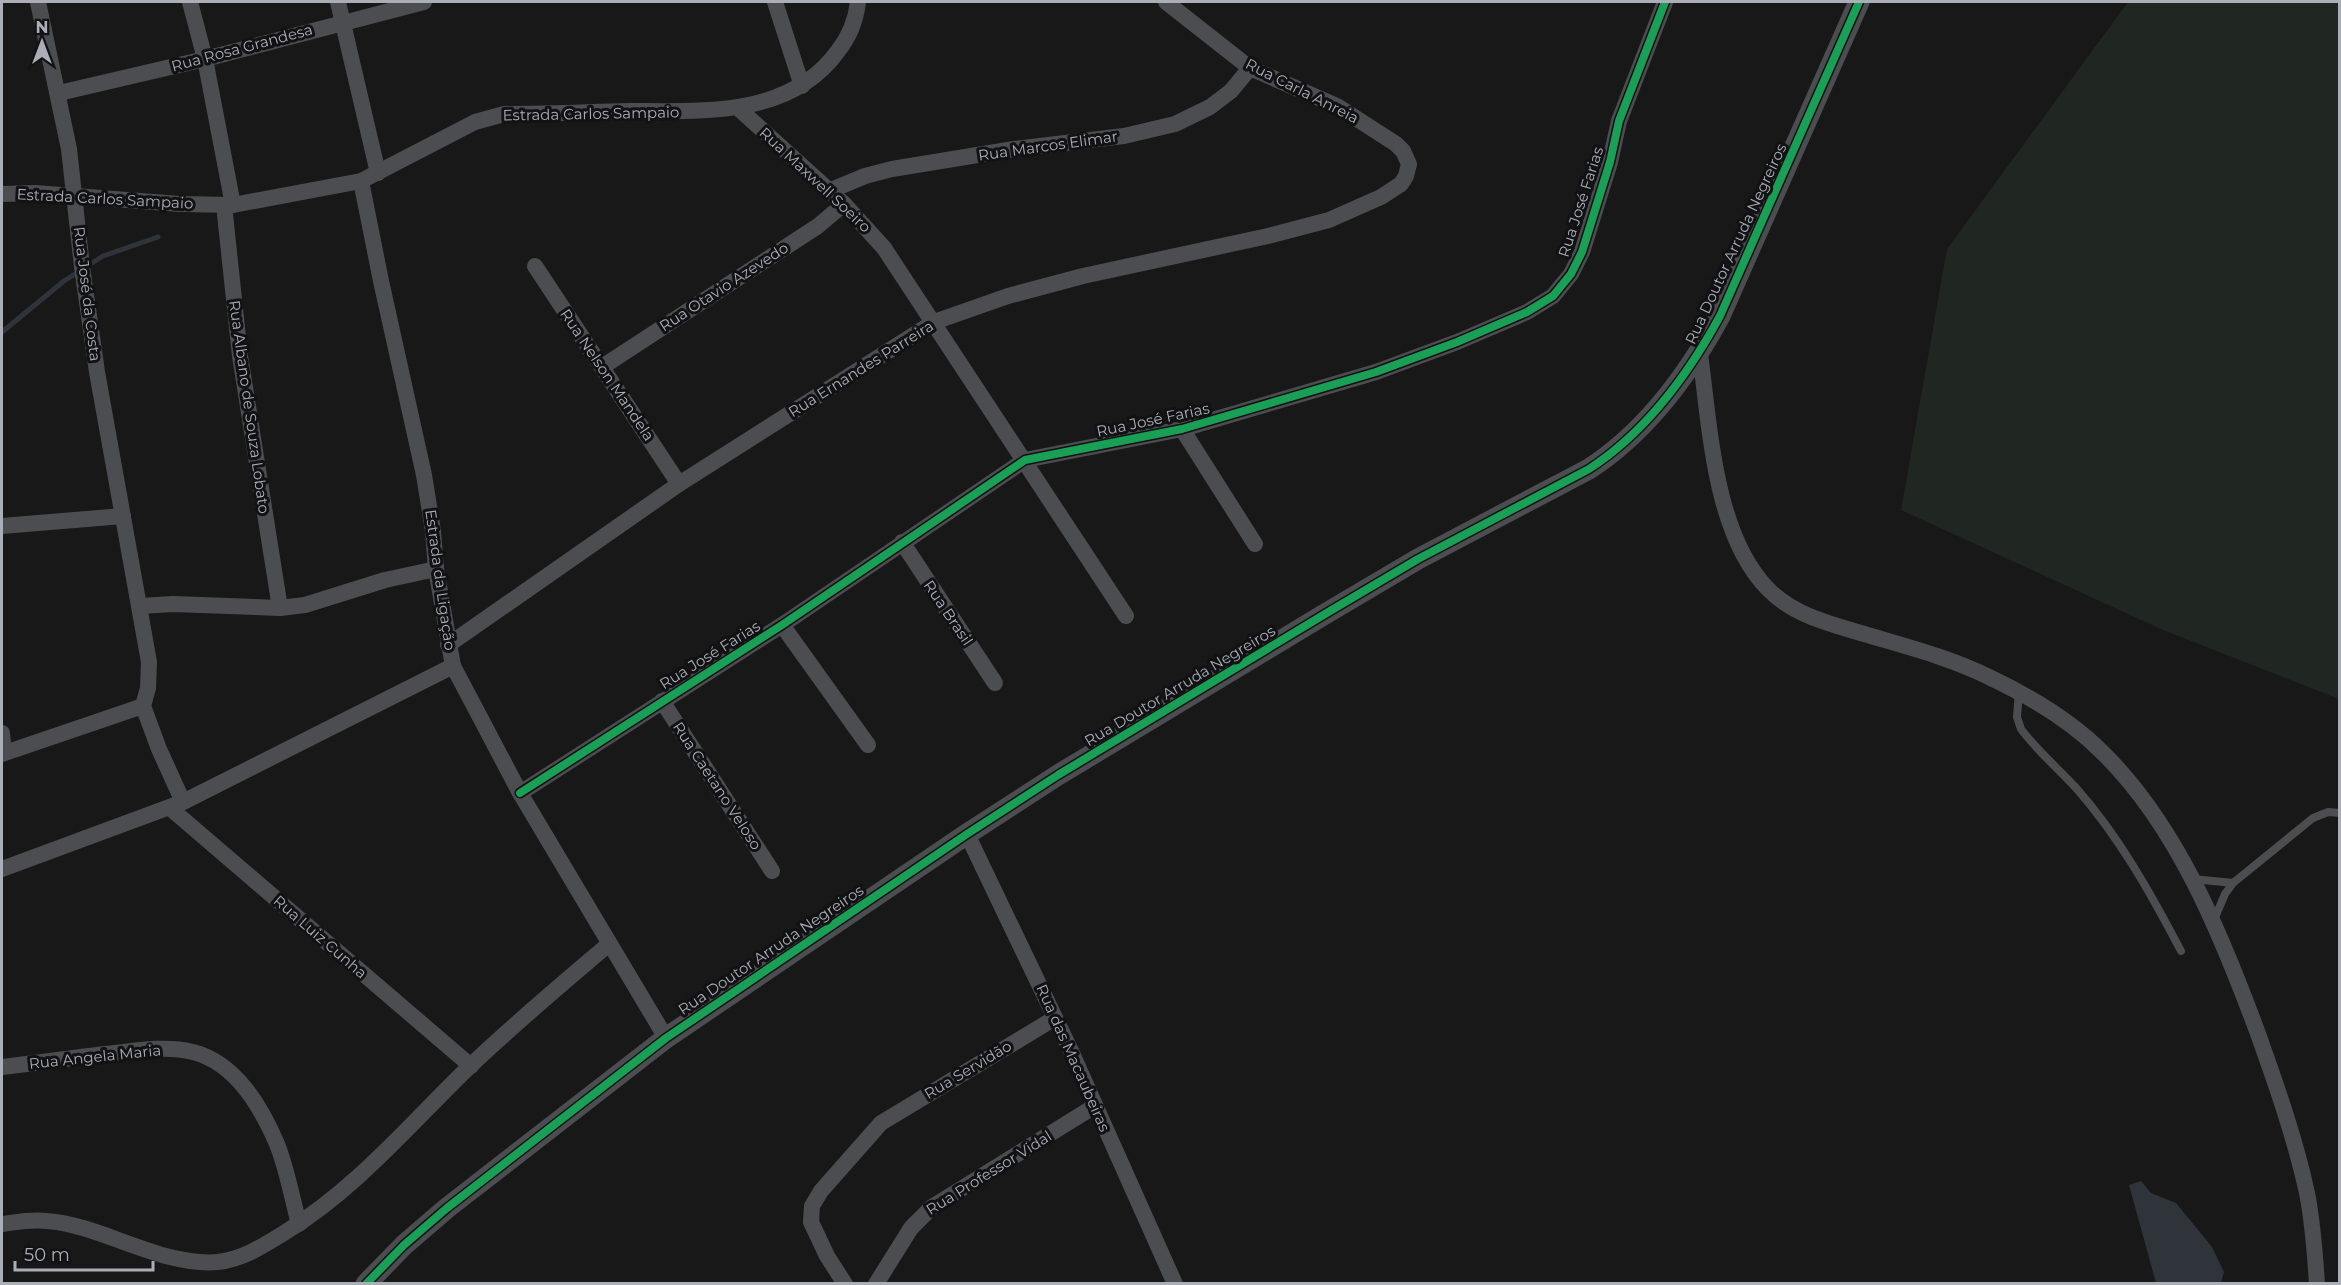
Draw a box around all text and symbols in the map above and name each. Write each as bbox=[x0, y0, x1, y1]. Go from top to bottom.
north arrow bbox=[12, 12, 72, 72]
text: N bbox=[36, 18, 48, 37]
street label: Rua Rosa Grandesa bbox=[169, 20, 315, 76]
street label: Rua Carla Anreia bbox=[1242, 54, 1362, 127]
street label: Estrada Carlos Sampaio bbox=[502, 102, 680, 125]
street label: Rua Maxwell Soeiro bbox=[756, 123, 875, 236]
street label: Rua Marcos Elimar bbox=[977, 126, 1119, 165]
street label: Rua Doutor Arruda Negreiros bbox=[1681, 140, 1791, 347]
street label: Rua José Farias bbox=[1554, 144, 1607, 260]
street label: Estrada Carlos Sampaio bbox=[16, 184, 194, 213]
street label: Rua José da Costa bbox=[70, 226, 105, 362]
street label: Rua Otavio Azevedo bbox=[656, 238, 792, 335]
street label: Rua Albano de Souza Lobato bbox=[225, 299, 274, 515]
street label: Rua Nelson Mandela bbox=[556, 305, 659, 444]
street label: Rua Ernandes Parreira bbox=[785, 316, 937, 421]
street label: Rua José Farias bbox=[1095, 398, 1211, 441]
street label: Estrada da Ligação bbox=[421, 508, 460, 652]
street label: Rua Brasil bbox=[920, 576, 977, 649]
street label: Rua José Farias bbox=[656, 616, 764, 693]
street label: Rua Doutor Arruda Negreiros bbox=[1081, 621, 1279, 750]
street label: Rua Caetano Veloso bbox=[669, 718, 766, 853]
street label: Rua Doutor Arruda Negreiros bbox=[674, 880, 867, 1019]
street label: Rua Luiz Cunha bbox=[270, 891, 371, 982]
street label: Rua das Macaubeiras bbox=[1032, 981, 1115, 1134]
street label: Rua Servidão bbox=[920, 1036, 1015, 1103]
street label: Rua Angela Maria bbox=[28, 1040, 162, 1073]
street label: Rua Professor Vidal bbox=[922, 1126, 1055, 1219]
scale bar bbox=[15, 1234, 153, 1272]
text: 50 m bbox=[24, 1244, 70, 1266]

